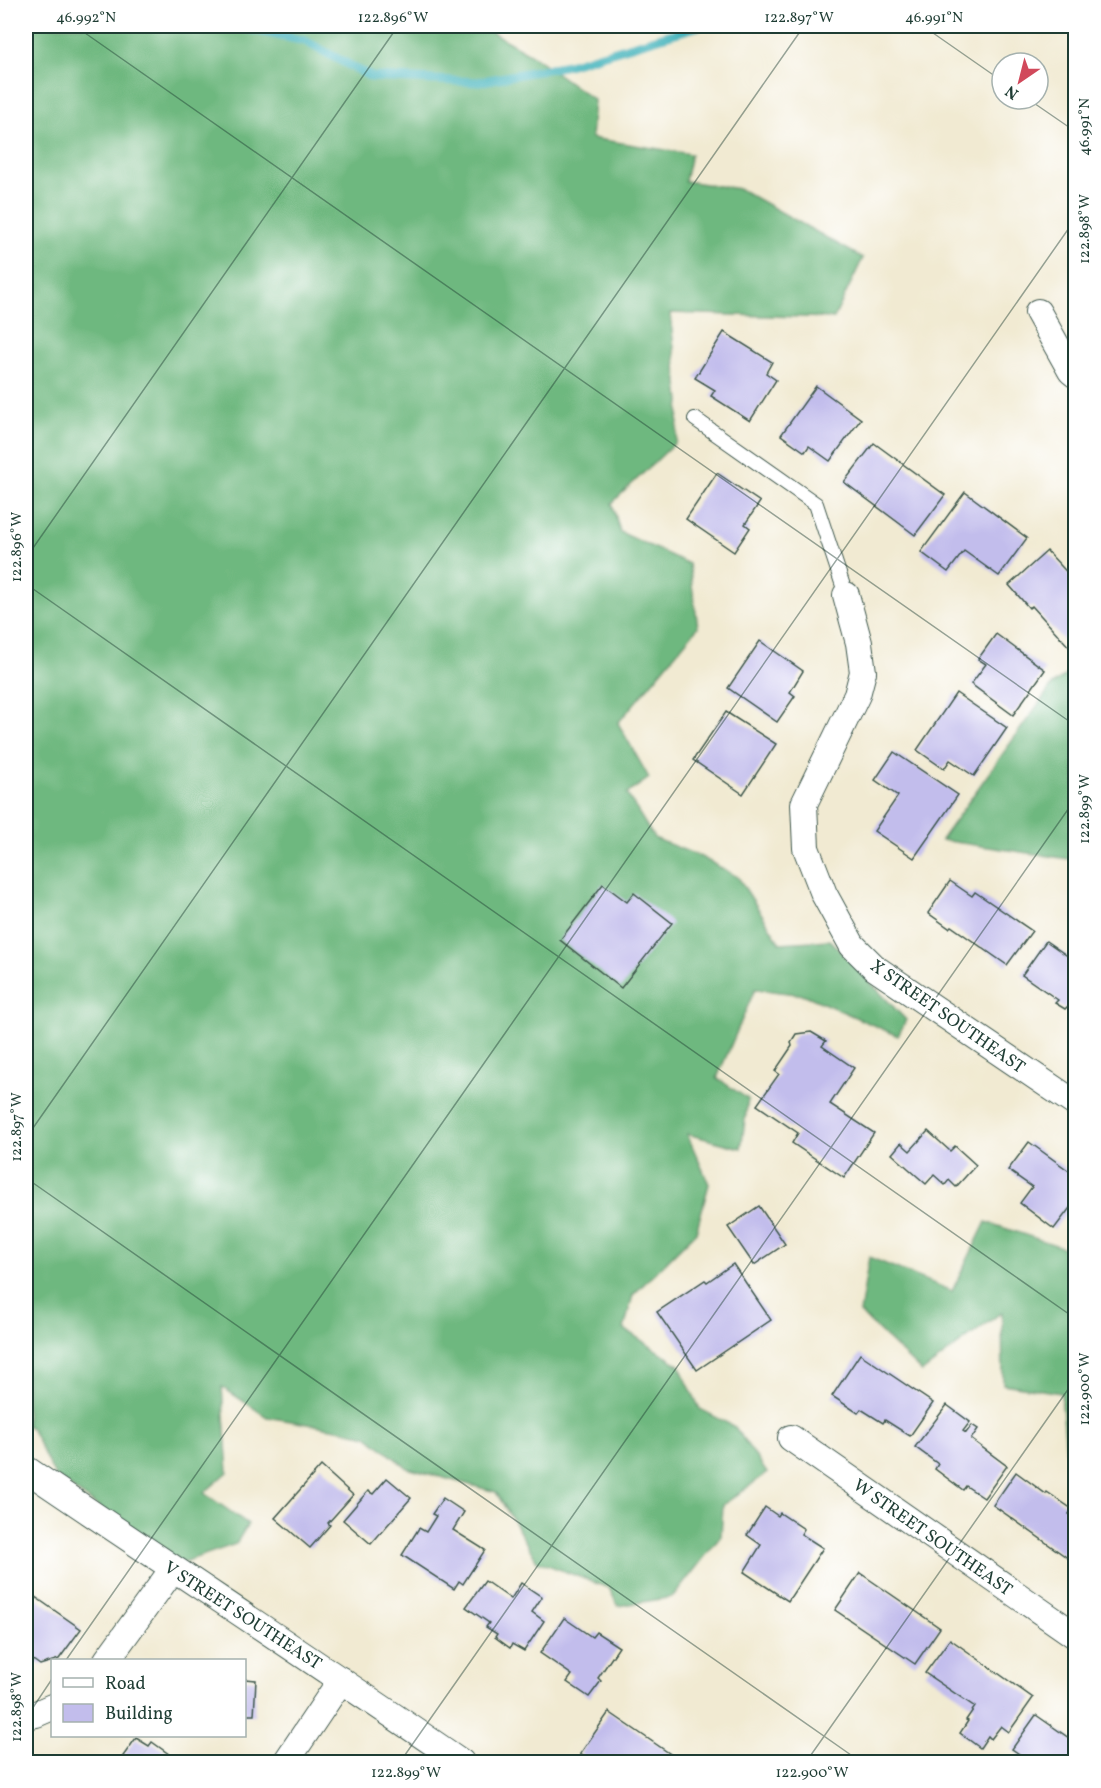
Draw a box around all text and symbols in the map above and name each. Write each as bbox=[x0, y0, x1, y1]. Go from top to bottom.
text: 46.992°N bbox=[56, 8, 116, 29]
text: 122.896°W bbox=[358, 8, 428, 29]
text: 122.897°W bbox=[764, 8, 834, 29]
text: 46.991°N bbox=[905, 8, 963, 29]
north arrow bbox=[990, 51, 1050, 111]
text: N bbox=[1001, 79, 1024, 104]
text: 46.991°N bbox=[1075, 98, 1096, 156]
text: 122.898°W bbox=[1075, 194, 1096, 264]
text: 122.896°W bbox=[7, 512, 28, 582]
text: 122.899°W bbox=[1075, 774, 1096, 844]
street label: X STREET SOUTHEAST bbox=[865, 954, 1030, 1080]
text: 122.897°W bbox=[7, 1092, 28, 1162]
text: 122.900°W bbox=[1075, 1353, 1096, 1426]
street label: W STREET SOUTHEAST bbox=[847, 1474, 1017, 1603]
street label: V STREET SOUTHEAST bbox=[158, 1556, 326, 1677]
legend bbox=[51, 1659, 246, 1737]
text: 122.898°W bbox=[7, 1672, 28, 1742]
text: Road bbox=[105, 1672, 146, 1697]
text: Building bbox=[105, 1702, 173, 1727]
text: 122.899°W bbox=[371, 1763, 441, 1784]
text: 122.900°W bbox=[776, 1763, 849, 1784]

